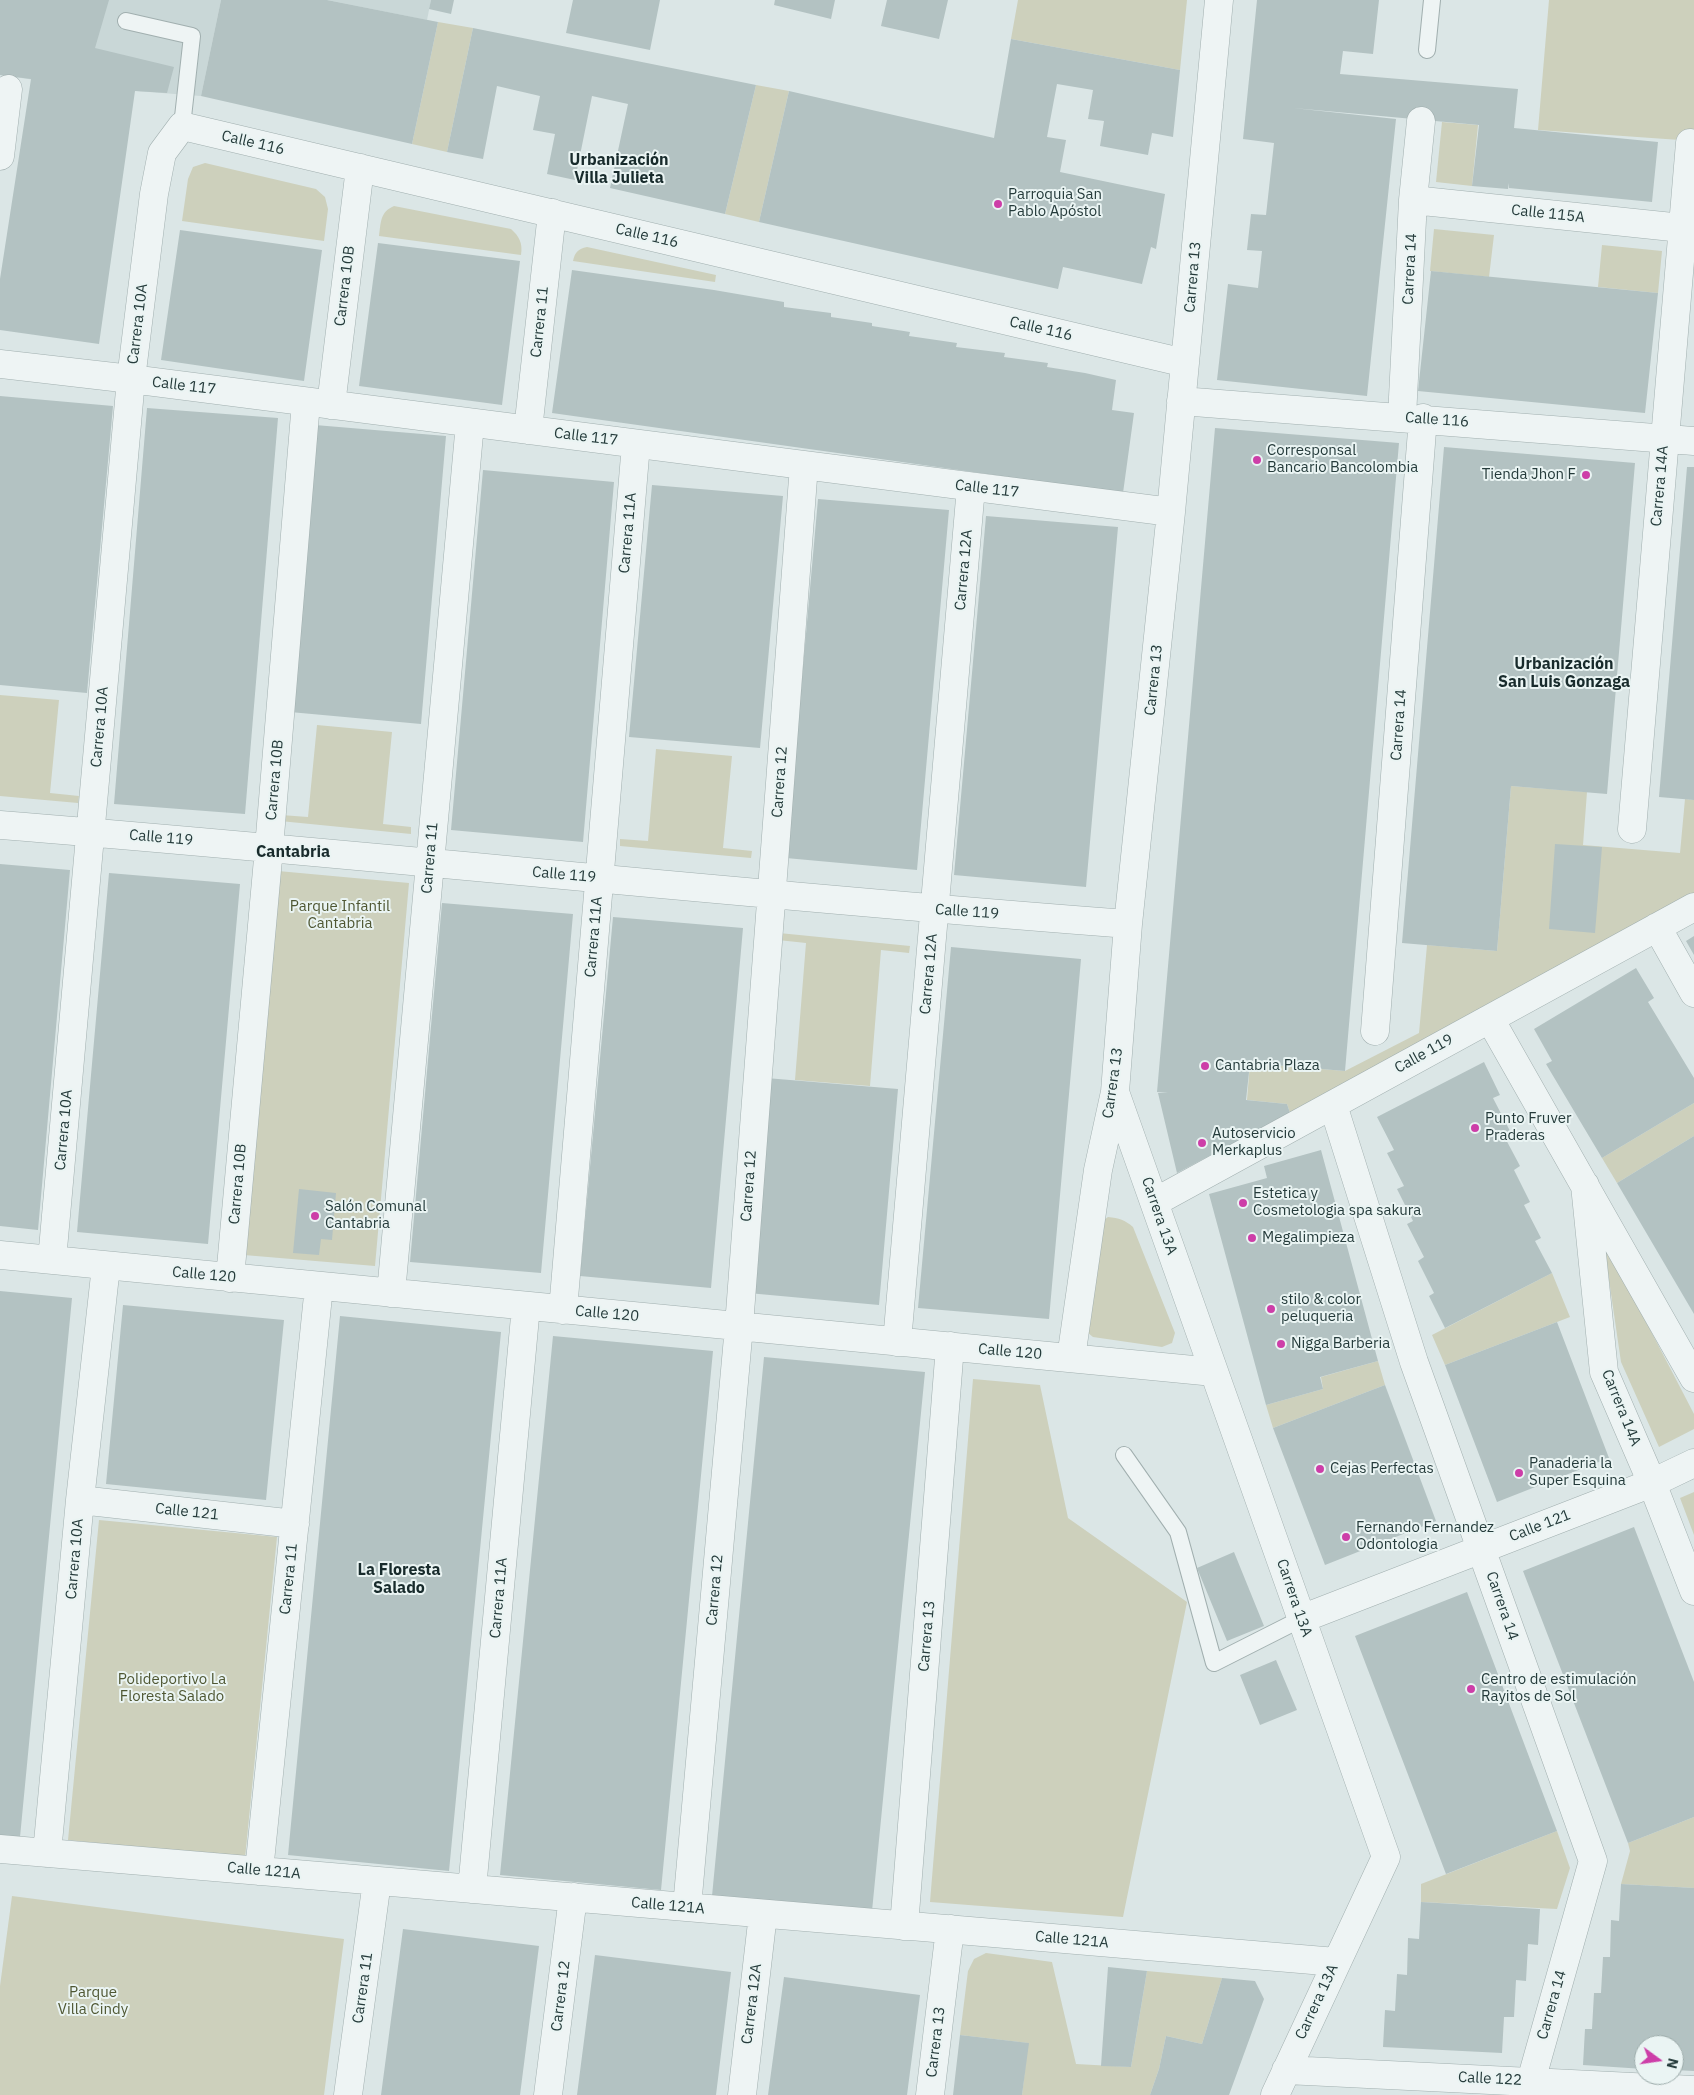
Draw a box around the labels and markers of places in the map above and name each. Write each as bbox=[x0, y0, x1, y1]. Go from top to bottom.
place label: Parroquia San Pablo Apóstol bbox=[1008, 186, 1102, 221]
marker: Parroquia San Pablo Apóstol bbox=[992, 198, 1004, 210]
place label: Corresponsal Bancario Bancolombia bbox=[1267, 442, 1418, 477]
marker: Corresponsal Bancario Bancolombia bbox=[1251, 454, 1263, 466]
place label: Tienda Jhon F bbox=[1482, 466, 1576, 484]
marker: Tienda Jhon F bbox=[1580, 469, 1592, 481]
place label: Cantabria Plaza bbox=[1215, 1057, 1320, 1075]
marker: Cantabria Plaza bbox=[1199, 1060, 1211, 1072]
place label: Punto Fruver Praderas bbox=[1485, 1110, 1571, 1145]
marker: Punto Fruver Praderas bbox=[1469, 1122, 1481, 1134]
place label: Autoservicio Merkaplus bbox=[1212, 1125, 1296, 1160]
marker: Autoservicio Merkaplus bbox=[1196, 1137, 1208, 1149]
place label: Estetica y Cosmetologia spa sakura bbox=[1253, 1185, 1421, 1220]
marker: Estetica y Cosmetologia spa sakura bbox=[1237, 1197, 1249, 1209]
place label: Salón Comunal Cantabria bbox=[325, 1198, 426, 1233]
marker: Salón Comunal Cantabria bbox=[309, 1210, 321, 1222]
place label: Megalimpieza bbox=[1262, 1229, 1355, 1247]
marker: Megalimpieza bbox=[1246, 1232, 1258, 1244]
place label: stilo & color peluqueria bbox=[1281, 1291, 1361, 1326]
marker: stilo & color peluqueria bbox=[1265, 1303, 1277, 1315]
place label: Nigga Barberia bbox=[1291, 1335, 1390, 1353]
marker: Nigga Barberia bbox=[1275, 1338, 1287, 1350]
place label: Panaderia la Super Esquina bbox=[1529, 1455, 1626, 1490]
place label: Cejas Perfectas bbox=[1330, 1460, 1434, 1478]
marker: Cejas Perfectas bbox=[1314, 1463, 1326, 1475]
marker: Panaderia la Super Esquina bbox=[1513, 1467, 1525, 1479]
place label: Fernando Fernandez Odontologia bbox=[1356, 1519, 1494, 1554]
marker: Fernando Fernandez Odontologia bbox=[1340, 1531, 1352, 1543]
place label: Centro de estimulación Rayitos de Sol bbox=[1481, 1671, 1637, 1706]
marker: Centro de estimulación Rayitos de Sol bbox=[1465, 1683, 1477, 1695]

